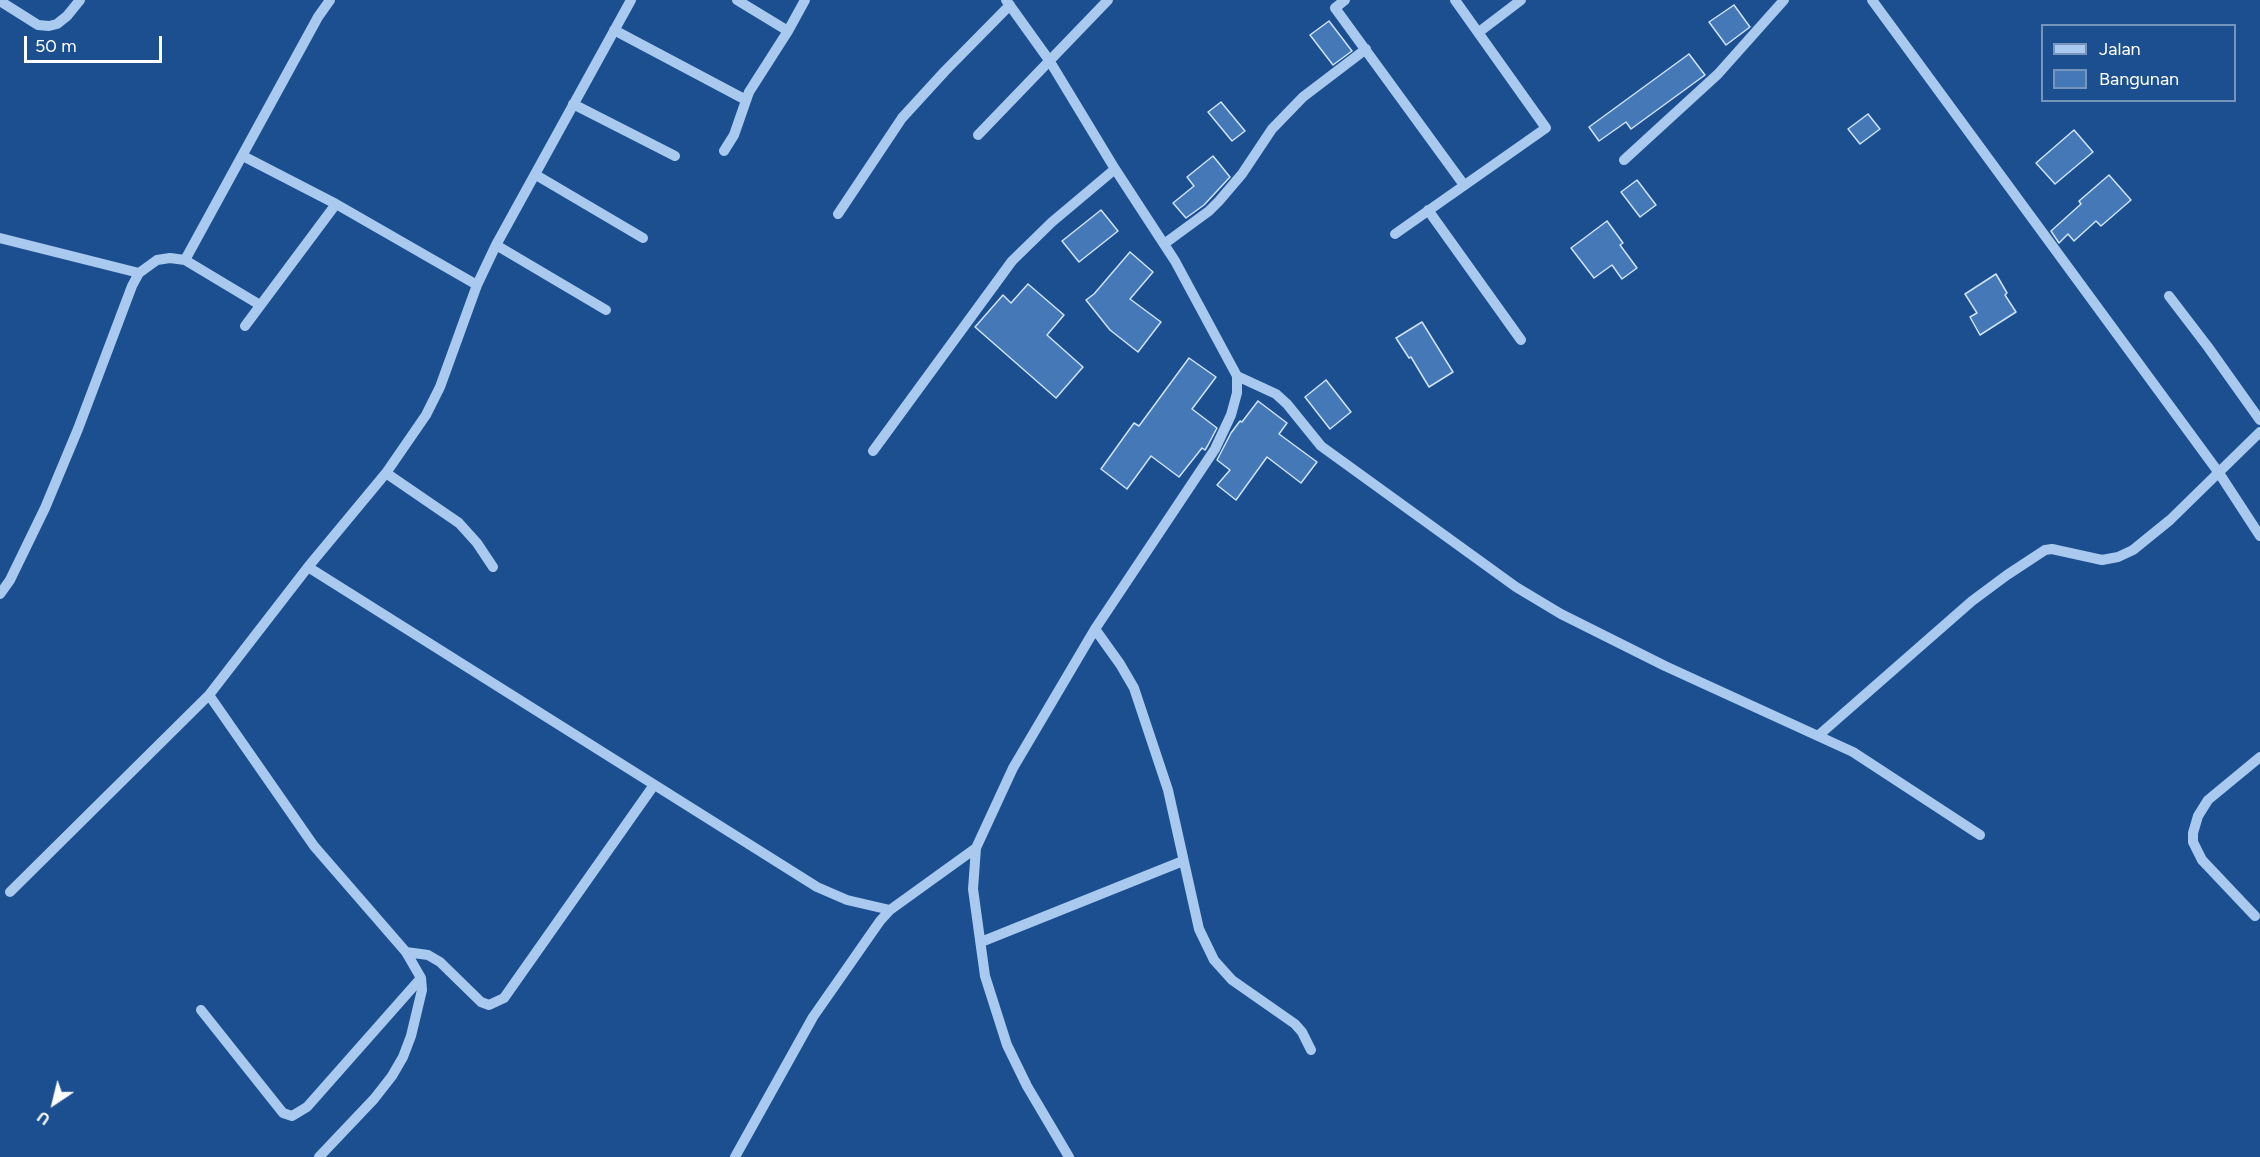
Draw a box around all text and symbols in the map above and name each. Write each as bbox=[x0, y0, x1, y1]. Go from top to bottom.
scale bar bbox=[27, 24, 165, 62]
legend bbox=[2041, 24, 2236, 102]
text: 50 m bbox=[35, 35, 77, 57]
text: Jalan bbox=[2099, 38, 2141, 60]
text: Bangunan bbox=[2099, 68, 2179, 90]
north arrow bbox=[24, 1073, 84, 1133]
text: U bbox=[33, 1107, 53, 1129]

